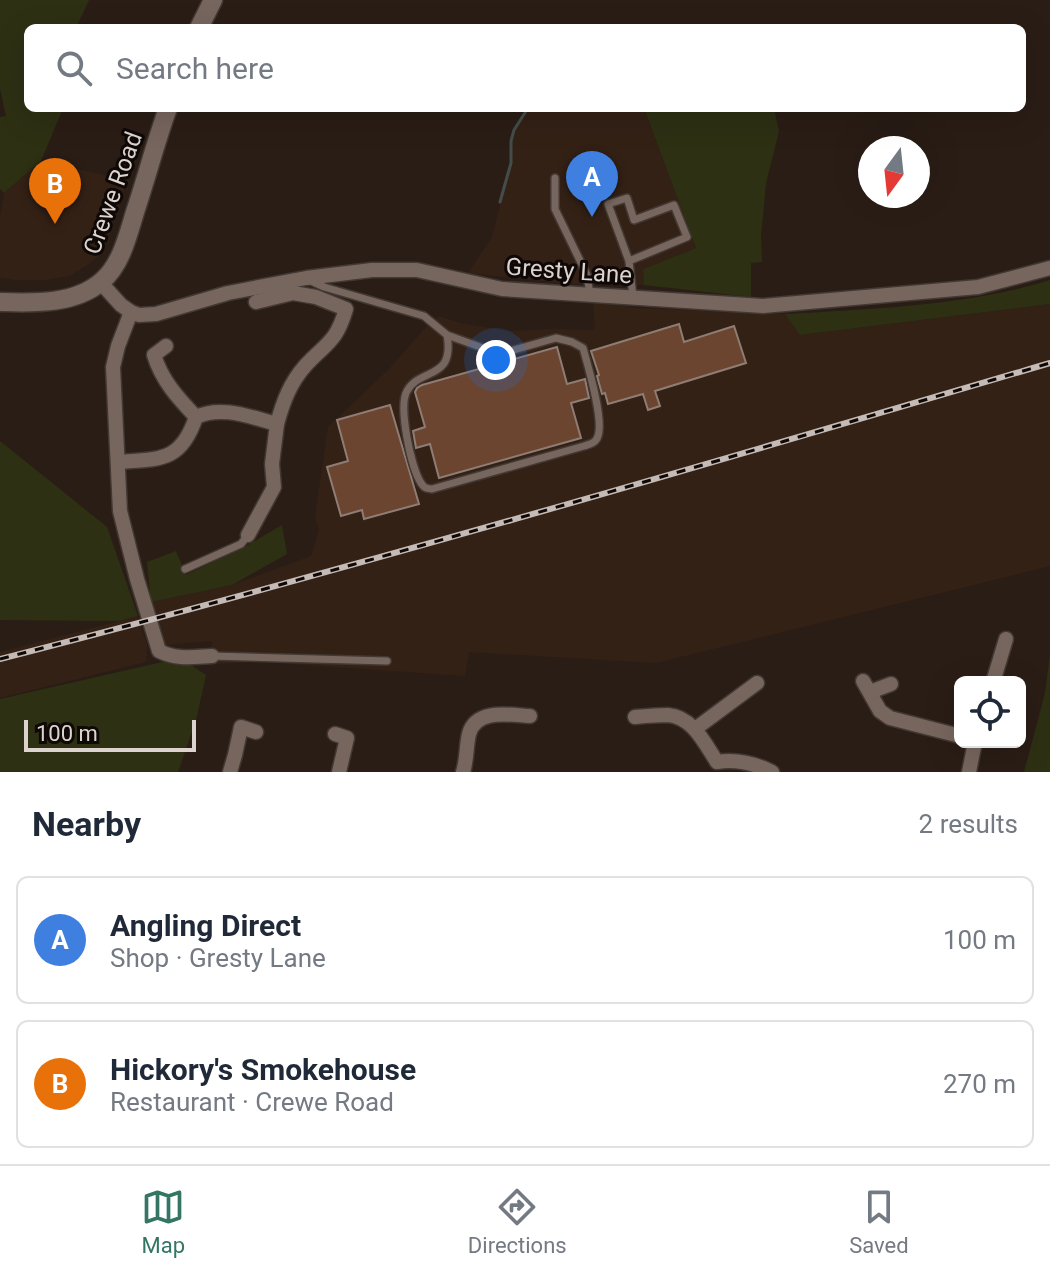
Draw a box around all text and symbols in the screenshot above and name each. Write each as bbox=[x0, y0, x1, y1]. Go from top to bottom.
search box bbox=[24, 24, 1026, 112]
icon: search bbox=[52, 46, 96, 90]
text: Search here bbox=[116, 51, 274, 86]
street label: Crewe Road bbox=[78, 128, 148, 258]
north arrow bbox=[858, 136, 930, 208]
pin: A bbox=[566, 151, 618, 217]
pin: B bbox=[29, 158, 81, 224]
street label: Gresty Lane bbox=[505, 253, 633, 289]
your location bbox=[476, 340, 516, 380]
map controls bbox=[954, 676, 1026, 748]
button: locate bbox=[954, 676, 1026, 748]
scale bar bbox=[24, 716, 196, 752]
text: 100 m bbox=[36, 721, 98, 746]
text: Nearby bbox=[32, 804, 141, 844]
text: 2 results bbox=[919, 809, 1018, 839]
text: Angling Direct bbox=[110, 908, 301, 943]
text: A bbox=[51, 925, 69, 955]
text: 100 m bbox=[943, 925, 1016, 955]
text: Shop · Gresty Lane bbox=[110, 943, 326, 973]
text: Hickory's Smokehouse bbox=[110, 1052, 416, 1087]
text: B bbox=[52, 1069, 68, 1099]
text: 270 m bbox=[943, 1069, 1016, 1099]
text: Restaurant · Crewe Road bbox=[110, 1087, 394, 1117]
tab: Map bbox=[141, 1185, 185, 1258]
tab: Directions bbox=[468, 1185, 567, 1258]
tab: Saved bbox=[849, 1185, 909, 1258]

